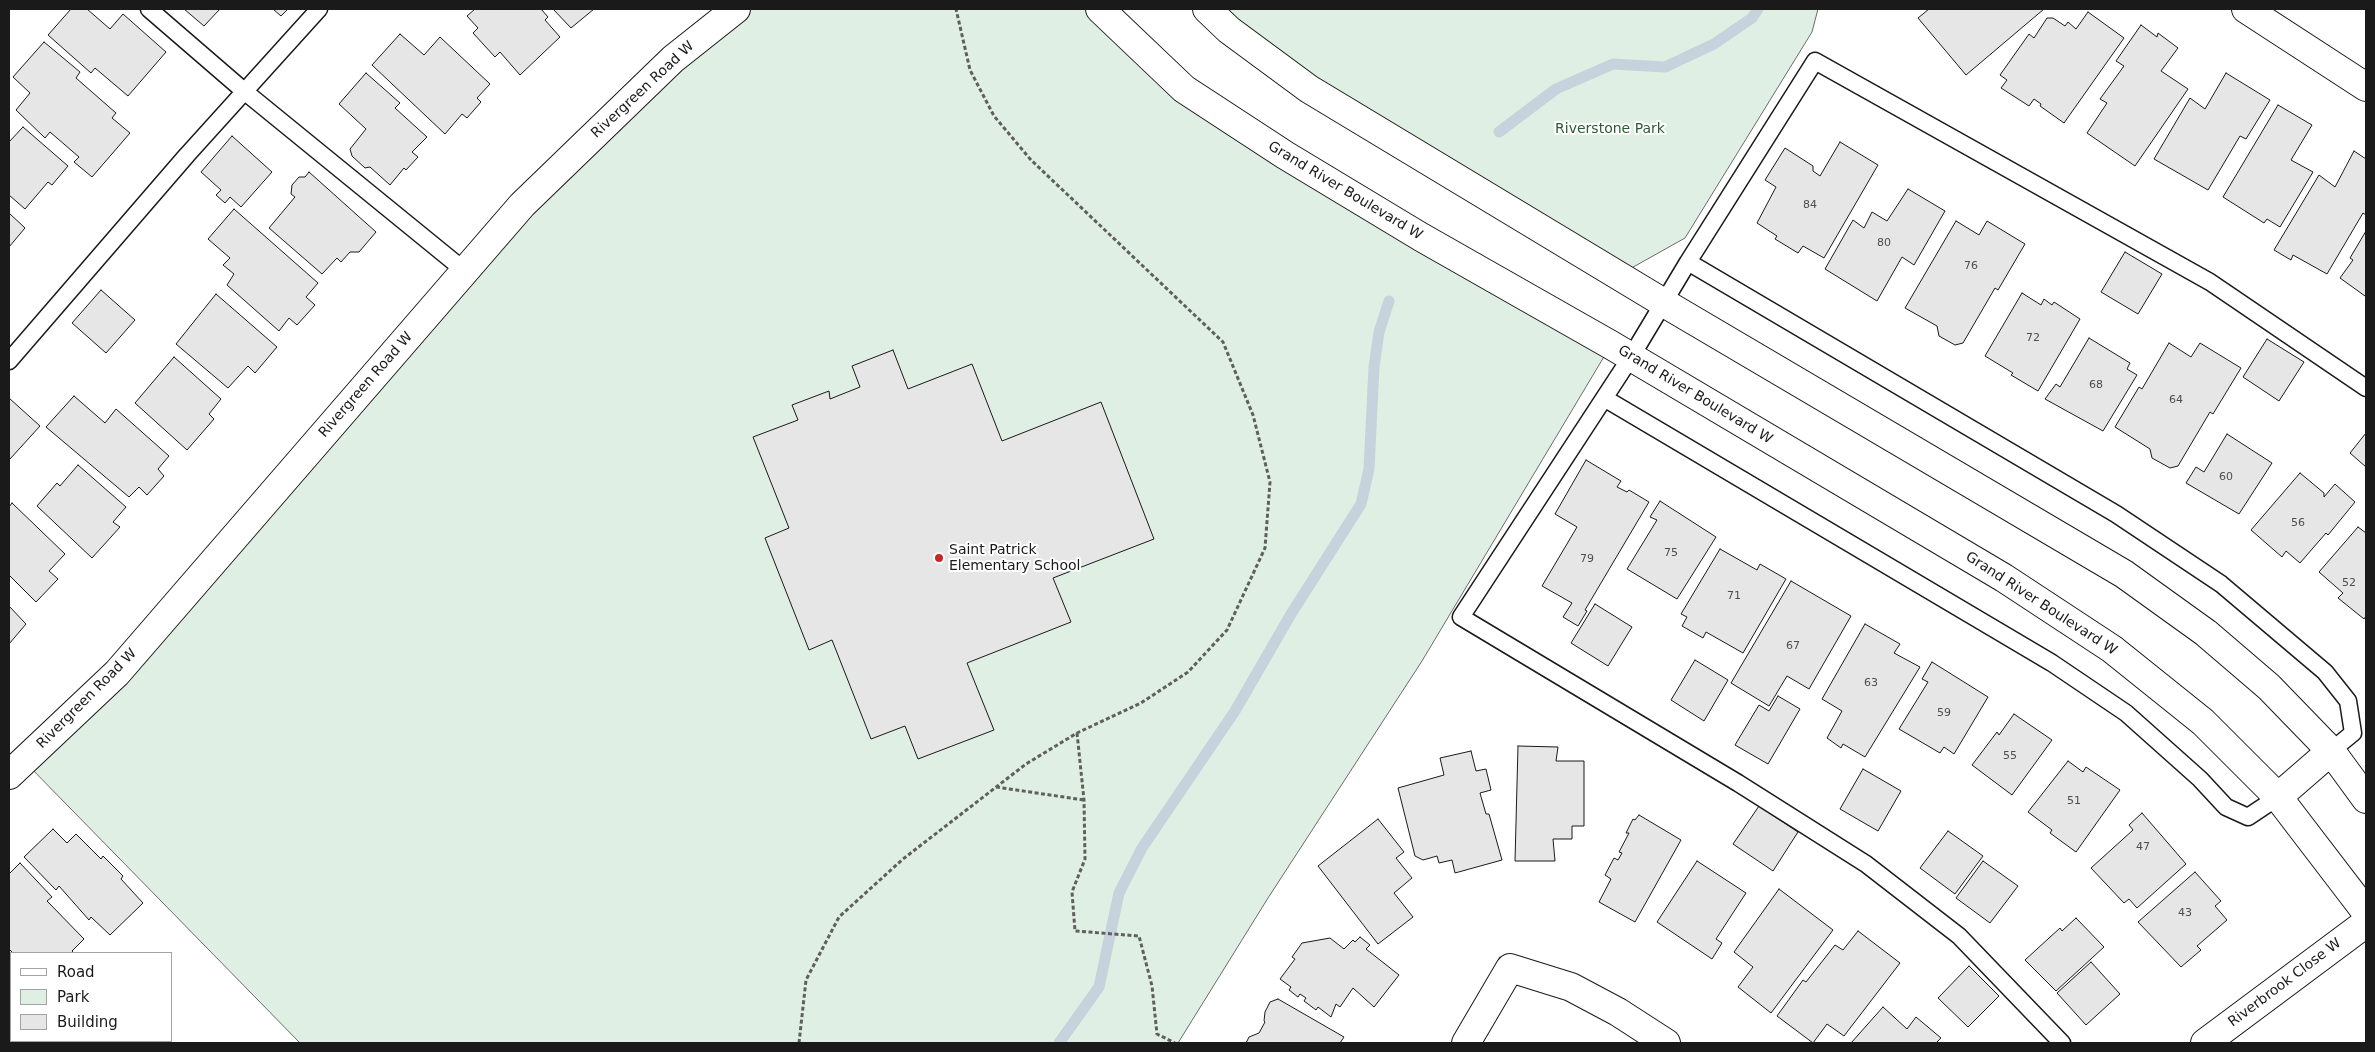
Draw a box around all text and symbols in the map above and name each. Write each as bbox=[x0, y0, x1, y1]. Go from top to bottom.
street label: Rivergreen Road W bbox=[588, 38, 698, 142]
park label: Riverstone Park bbox=[1555, 121, 1665, 137]
street label: Grand River Boulevard W bbox=[1265, 138, 1425, 244]
house number: 84 bbox=[1803, 198, 1817, 212]
house number: 80 bbox=[1877, 236, 1891, 250]
house number: 76 bbox=[1964, 259, 1978, 273]
street label: Rivergreen Road W bbox=[316, 329, 416, 441]
house number: 72 bbox=[2026, 331, 2040, 345]
street label: Grand River Boulevard W bbox=[1615, 342, 1775, 448]
house number: 68 bbox=[2089, 378, 2103, 392]
house number: 64 bbox=[2169, 393, 2183, 407]
house number: 60 bbox=[2219, 470, 2233, 484]
house number: 56 bbox=[2291, 516, 2305, 530]
place label: Saint Patrick Elementary School bbox=[949, 542, 1081, 574]
house number: 75 bbox=[1664, 546, 1678, 560]
street label: Grand River Boulevard W bbox=[1962, 549, 2120, 659]
marker: Saint Patrick Elementary School bbox=[933, 552, 945, 564]
house number: 79 bbox=[1580, 552, 1594, 566]
house number: 52 bbox=[2342, 576, 2356, 590]
house number: 71 bbox=[1727, 589, 1741, 603]
house number: 67 bbox=[1786, 639, 1800, 653]
street label: Rivergreen Road W bbox=[34, 646, 140, 752]
house number: 63 bbox=[1864, 676, 1878, 690]
house number: 59 bbox=[1937, 706, 1951, 720]
house number: 55 bbox=[2003, 749, 2017, 763]
house number: 51 bbox=[2067, 794, 2081, 808]
house number: 47 bbox=[2136, 840, 2150, 854]
house number: 43 bbox=[2178, 906, 2192, 920]
street label: Riverbrook Close W bbox=[2225, 935, 2345, 1031]
legend bbox=[10, 952, 172, 1042]
text: Road bbox=[57, 963, 95, 981]
text: Park bbox=[57, 988, 89, 1006]
text: Building bbox=[57, 1013, 118, 1031]

